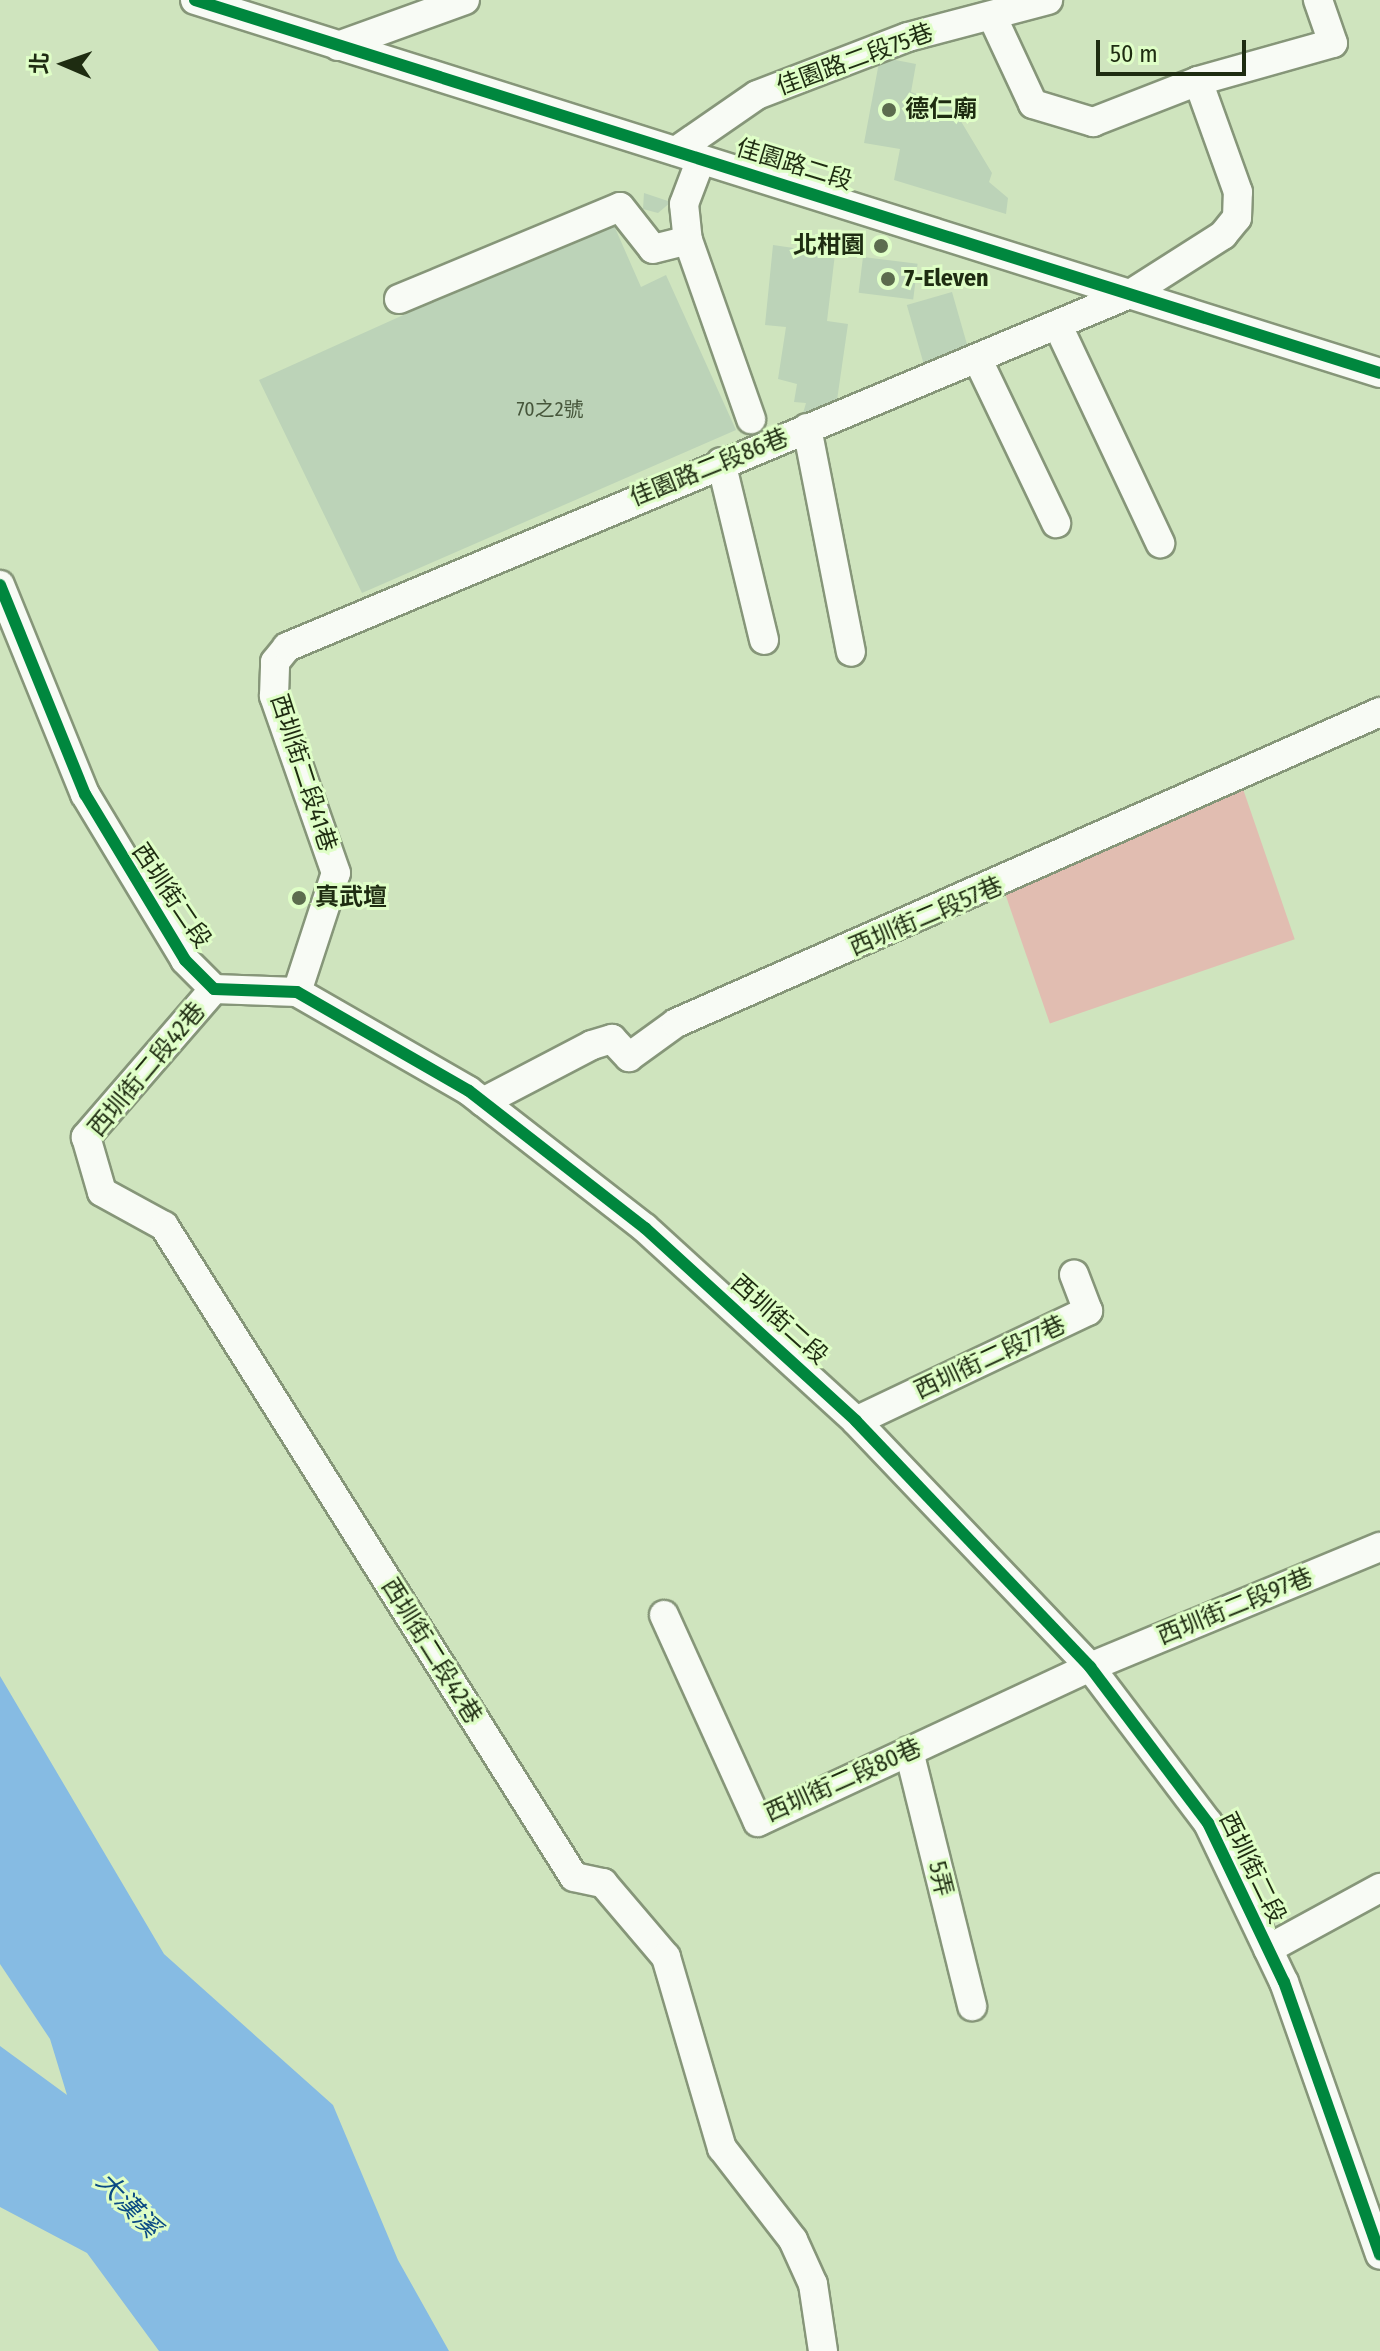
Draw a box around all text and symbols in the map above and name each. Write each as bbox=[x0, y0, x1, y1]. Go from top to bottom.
street label: 佳園路二段75巷 bbox=[773, 18, 937, 102]
north arrow bbox=[24, 24, 104, 104]
scale bar bbox=[1100, 24, 1250, 74]
text: 50 m bbox=[1110, 40, 1158, 68]
text: 北 bbox=[26, 52, 53, 75]
place label: 德仁廟 bbox=[905, 96, 977, 124]
marker: 德仁廟 bbox=[880, 101, 898, 119]
street label: 佳園路二段 bbox=[732, 134, 856, 196]
place label: 北柑園 bbox=[793, 232, 865, 260]
marker: 北柑園 bbox=[872, 237, 890, 255]
place label: 7-Eleven bbox=[904, 265, 989, 293]
marker: 7-Eleven bbox=[879, 270, 897, 288]
house number: 70之2號 bbox=[516, 397, 584, 421]
street label: 佳園路二段86巷 bbox=[626, 423, 792, 513]
street label: 西圳街二段41巷 bbox=[264, 691, 342, 855]
street label: 西圳街二段 bbox=[126, 838, 216, 954]
street label: 西圳街二段57巷 bbox=[845, 872, 1007, 962]
place label: 真武壇 bbox=[315, 884, 387, 912]
marker: 真武壇 bbox=[290, 889, 308, 907]
street label: 西圳街二段42巷 bbox=[83, 997, 211, 1143]
street label: 西圳街二段 bbox=[725, 1269, 833, 1371]
street label: 西圳街二段77巷 bbox=[910, 1310, 1070, 1406]
street label: 西圳街二段97巷 bbox=[1153, 1563, 1317, 1651]
street label: 西圳街二段42巷 bbox=[375, 1573, 487, 1729]
street label: 西圳街二段80巷 bbox=[760, 1734, 926, 1828]
street label: 西圳街二段 bbox=[1213, 1808, 1291, 1928]
street label: 5弄 bbox=[922, 1859, 958, 1899]
water label: 大漢溪 bbox=[90, 2166, 166, 2244]

